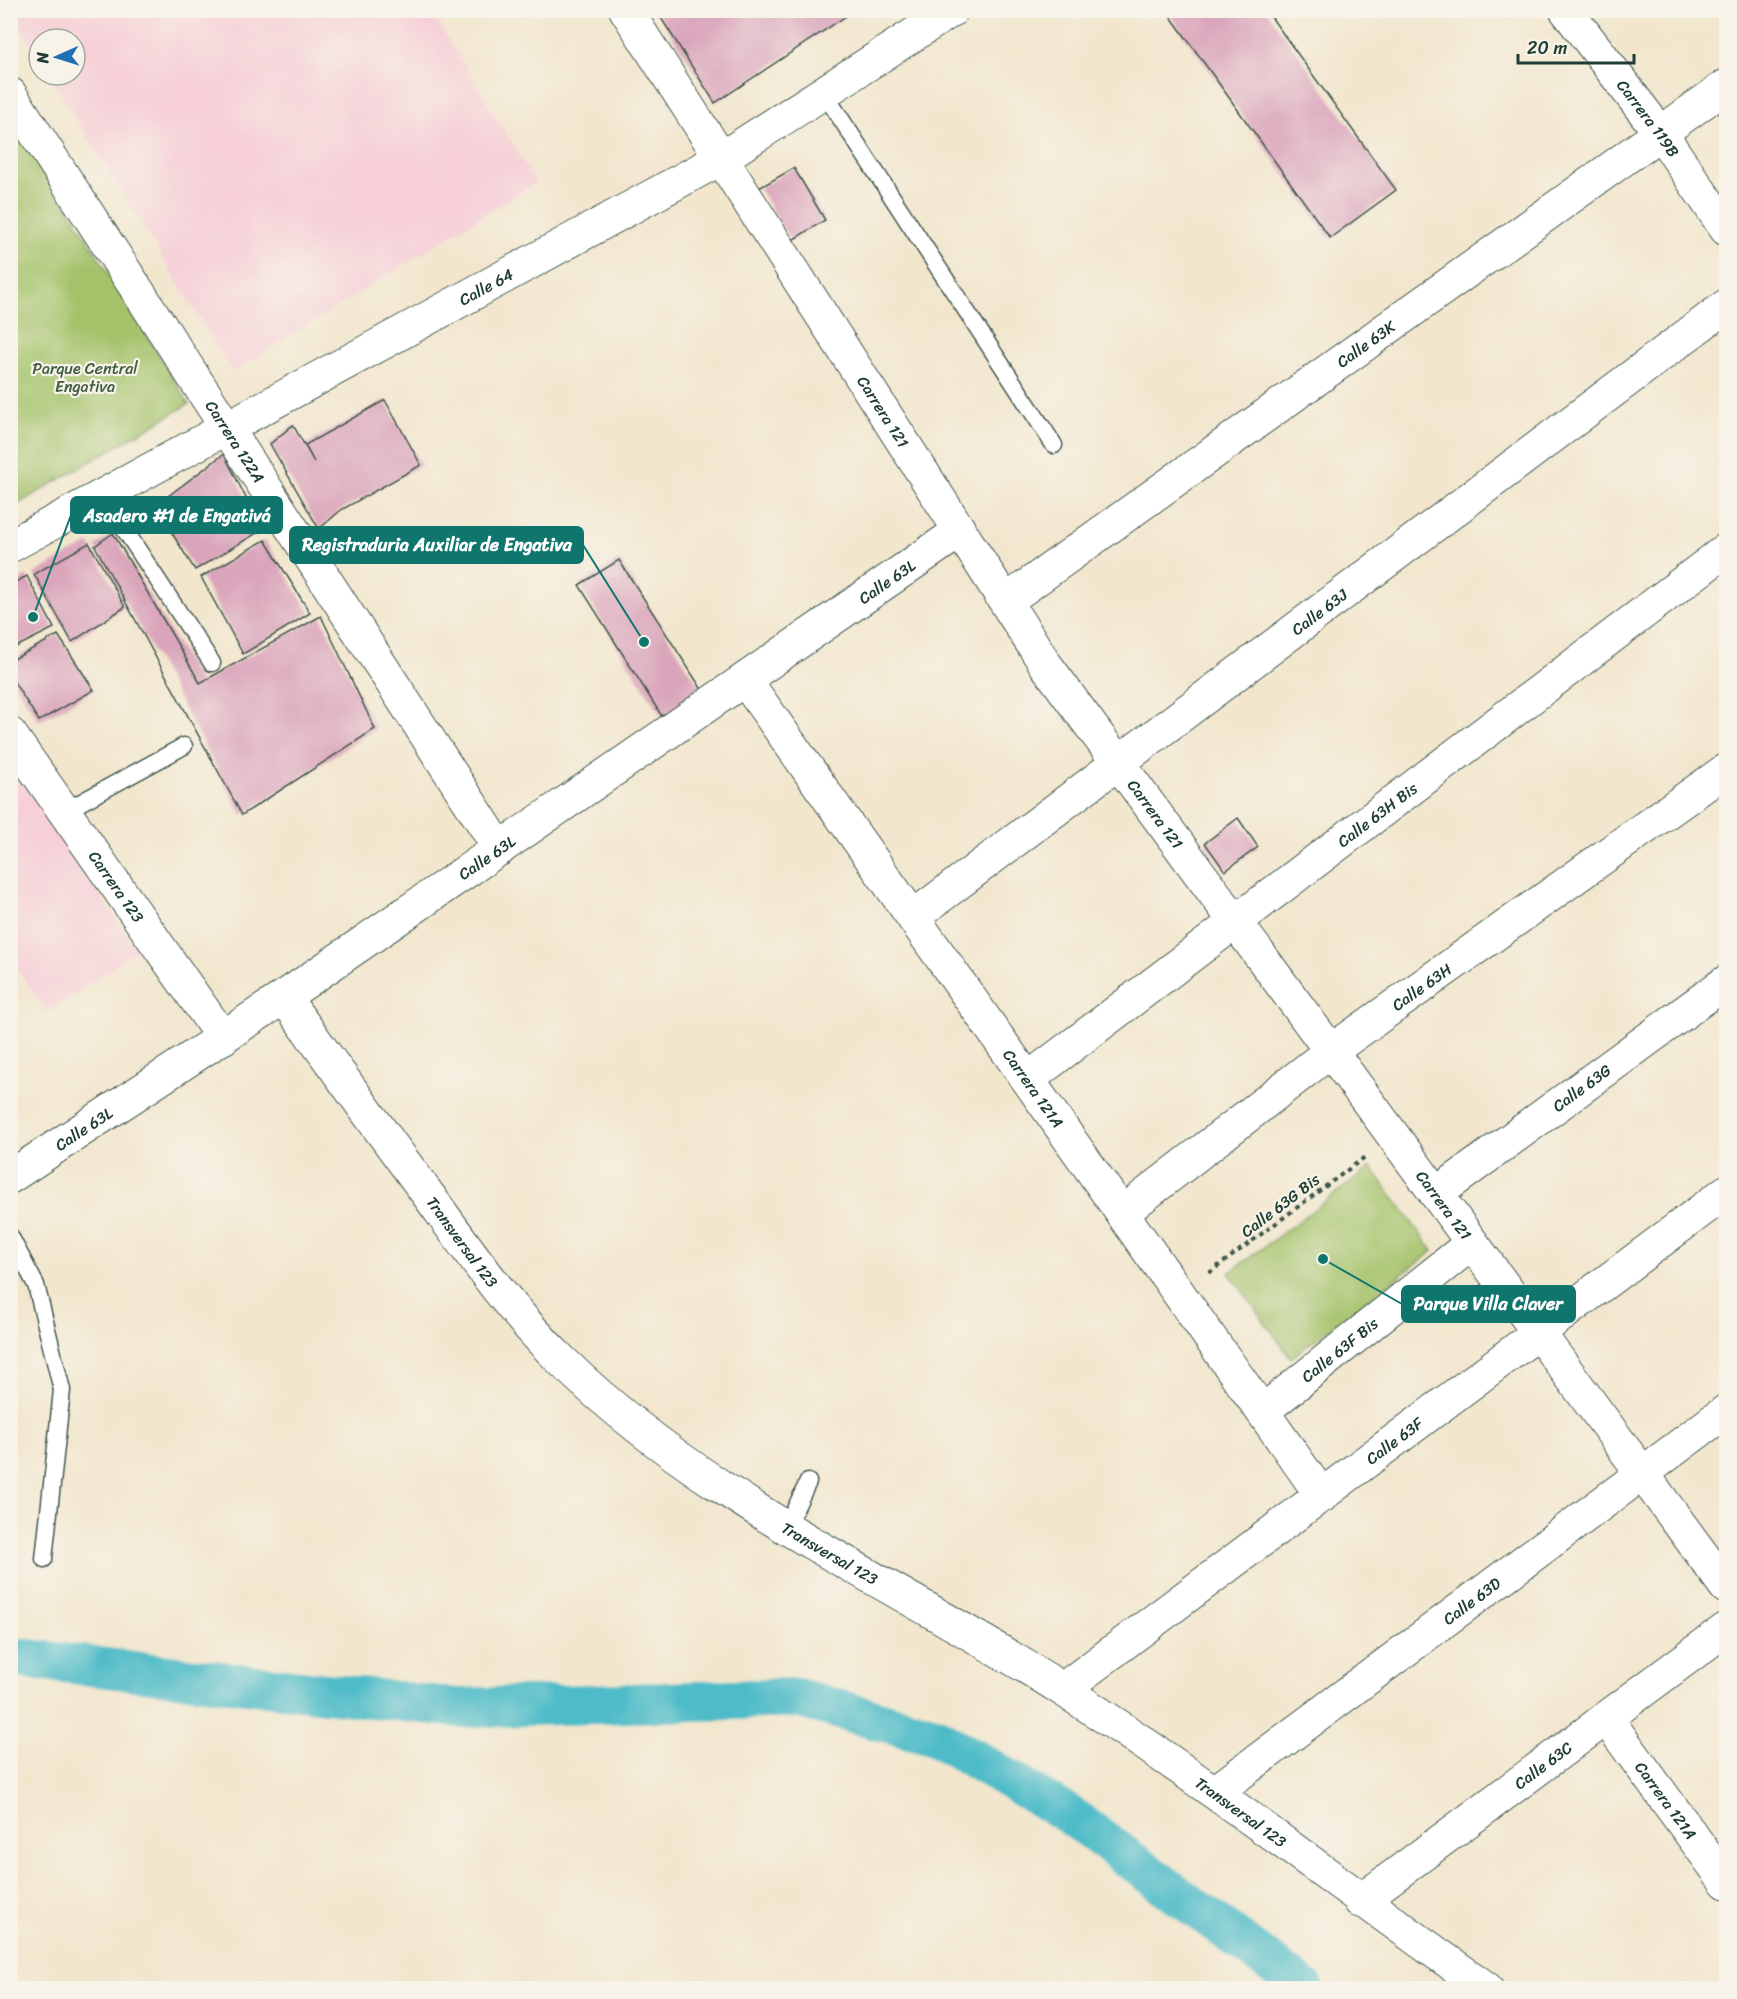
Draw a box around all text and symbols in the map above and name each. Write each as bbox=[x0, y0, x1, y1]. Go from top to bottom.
north arrow bbox=[27, 27, 87, 87]
scale bar bbox=[1518, 27, 1634, 65]
text: 20 m bbox=[1527, 32, 1567, 64]
text: N bbox=[28, 51, 57, 65]
street label: Carrera 119B bbox=[1609, 73, 1687, 164]
street label: Calle 64 bbox=[453, 260, 519, 314]
street label: Calle 63K bbox=[1330, 312, 1403, 376]
park label: Parque Central Engativa bbox=[32, 354, 138, 401]
street label: Carrera 121 bbox=[849, 370, 917, 454]
street label: Carrera 122A bbox=[197, 394, 273, 489]
callout: Asadero #1 de Engativá bbox=[71, 497, 282, 533]
text: Asadero #1 de Engativá bbox=[82, 500, 271, 532]
callout: Registraduria Auxiliar de Engativa bbox=[290, 527, 583, 563]
text: Registraduria Auxiliar de Engativa bbox=[301, 529, 573, 561]
street label: Calle 63L bbox=[852, 551, 923, 612]
street label: Calle 63J bbox=[1285, 581, 1354, 643]
street label: Carrera 121 bbox=[1120, 773, 1191, 855]
street label: Calle 63H Bis bbox=[1331, 774, 1424, 855]
street label: Calle 63L bbox=[452, 827, 522, 888]
street label: Carrera 123 bbox=[81, 844, 152, 929]
street label: Calle 63H bbox=[1385, 955, 1459, 1019]
street label: Carrera 121A bbox=[995, 1043, 1072, 1134]
street label: Calle 63G bbox=[1546, 1057, 1617, 1120]
street label: Calle 63L bbox=[49, 1099, 119, 1159]
street label: Carrera 121 bbox=[1408, 1164, 1480, 1247]
street label: Calle 63G Bis bbox=[1234, 1165, 1327, 1245]
street label: Transversal 123 bbox=[419, 1190, 506, 1294]
callout: Parque Villa Claver bbox=[1402, 1286, 1575, 1322]
text: Parque Villa Claver bbox=[1413, 1288, 1564, 1320]
street label: Calle 63F Bis bbox=[1295, 1309, 1385, 1390]
street label: Calle 63F bbox=[1359, 1409, 1431, 1473]
street label: Transversal 123 bbox=[776, 1514, 884, 1593]
street label: Calle 63D bbox=[1436, 1569, 1508, 1633]
street label: Calle 63C bbox=[1508, 1734, 1579, 1797]
street label: Carrera 121A bbox=[1627, 1755, 1705, 1846]
street label: Transversal 123 bbox=[1188, 1769, 1293, 1855]

